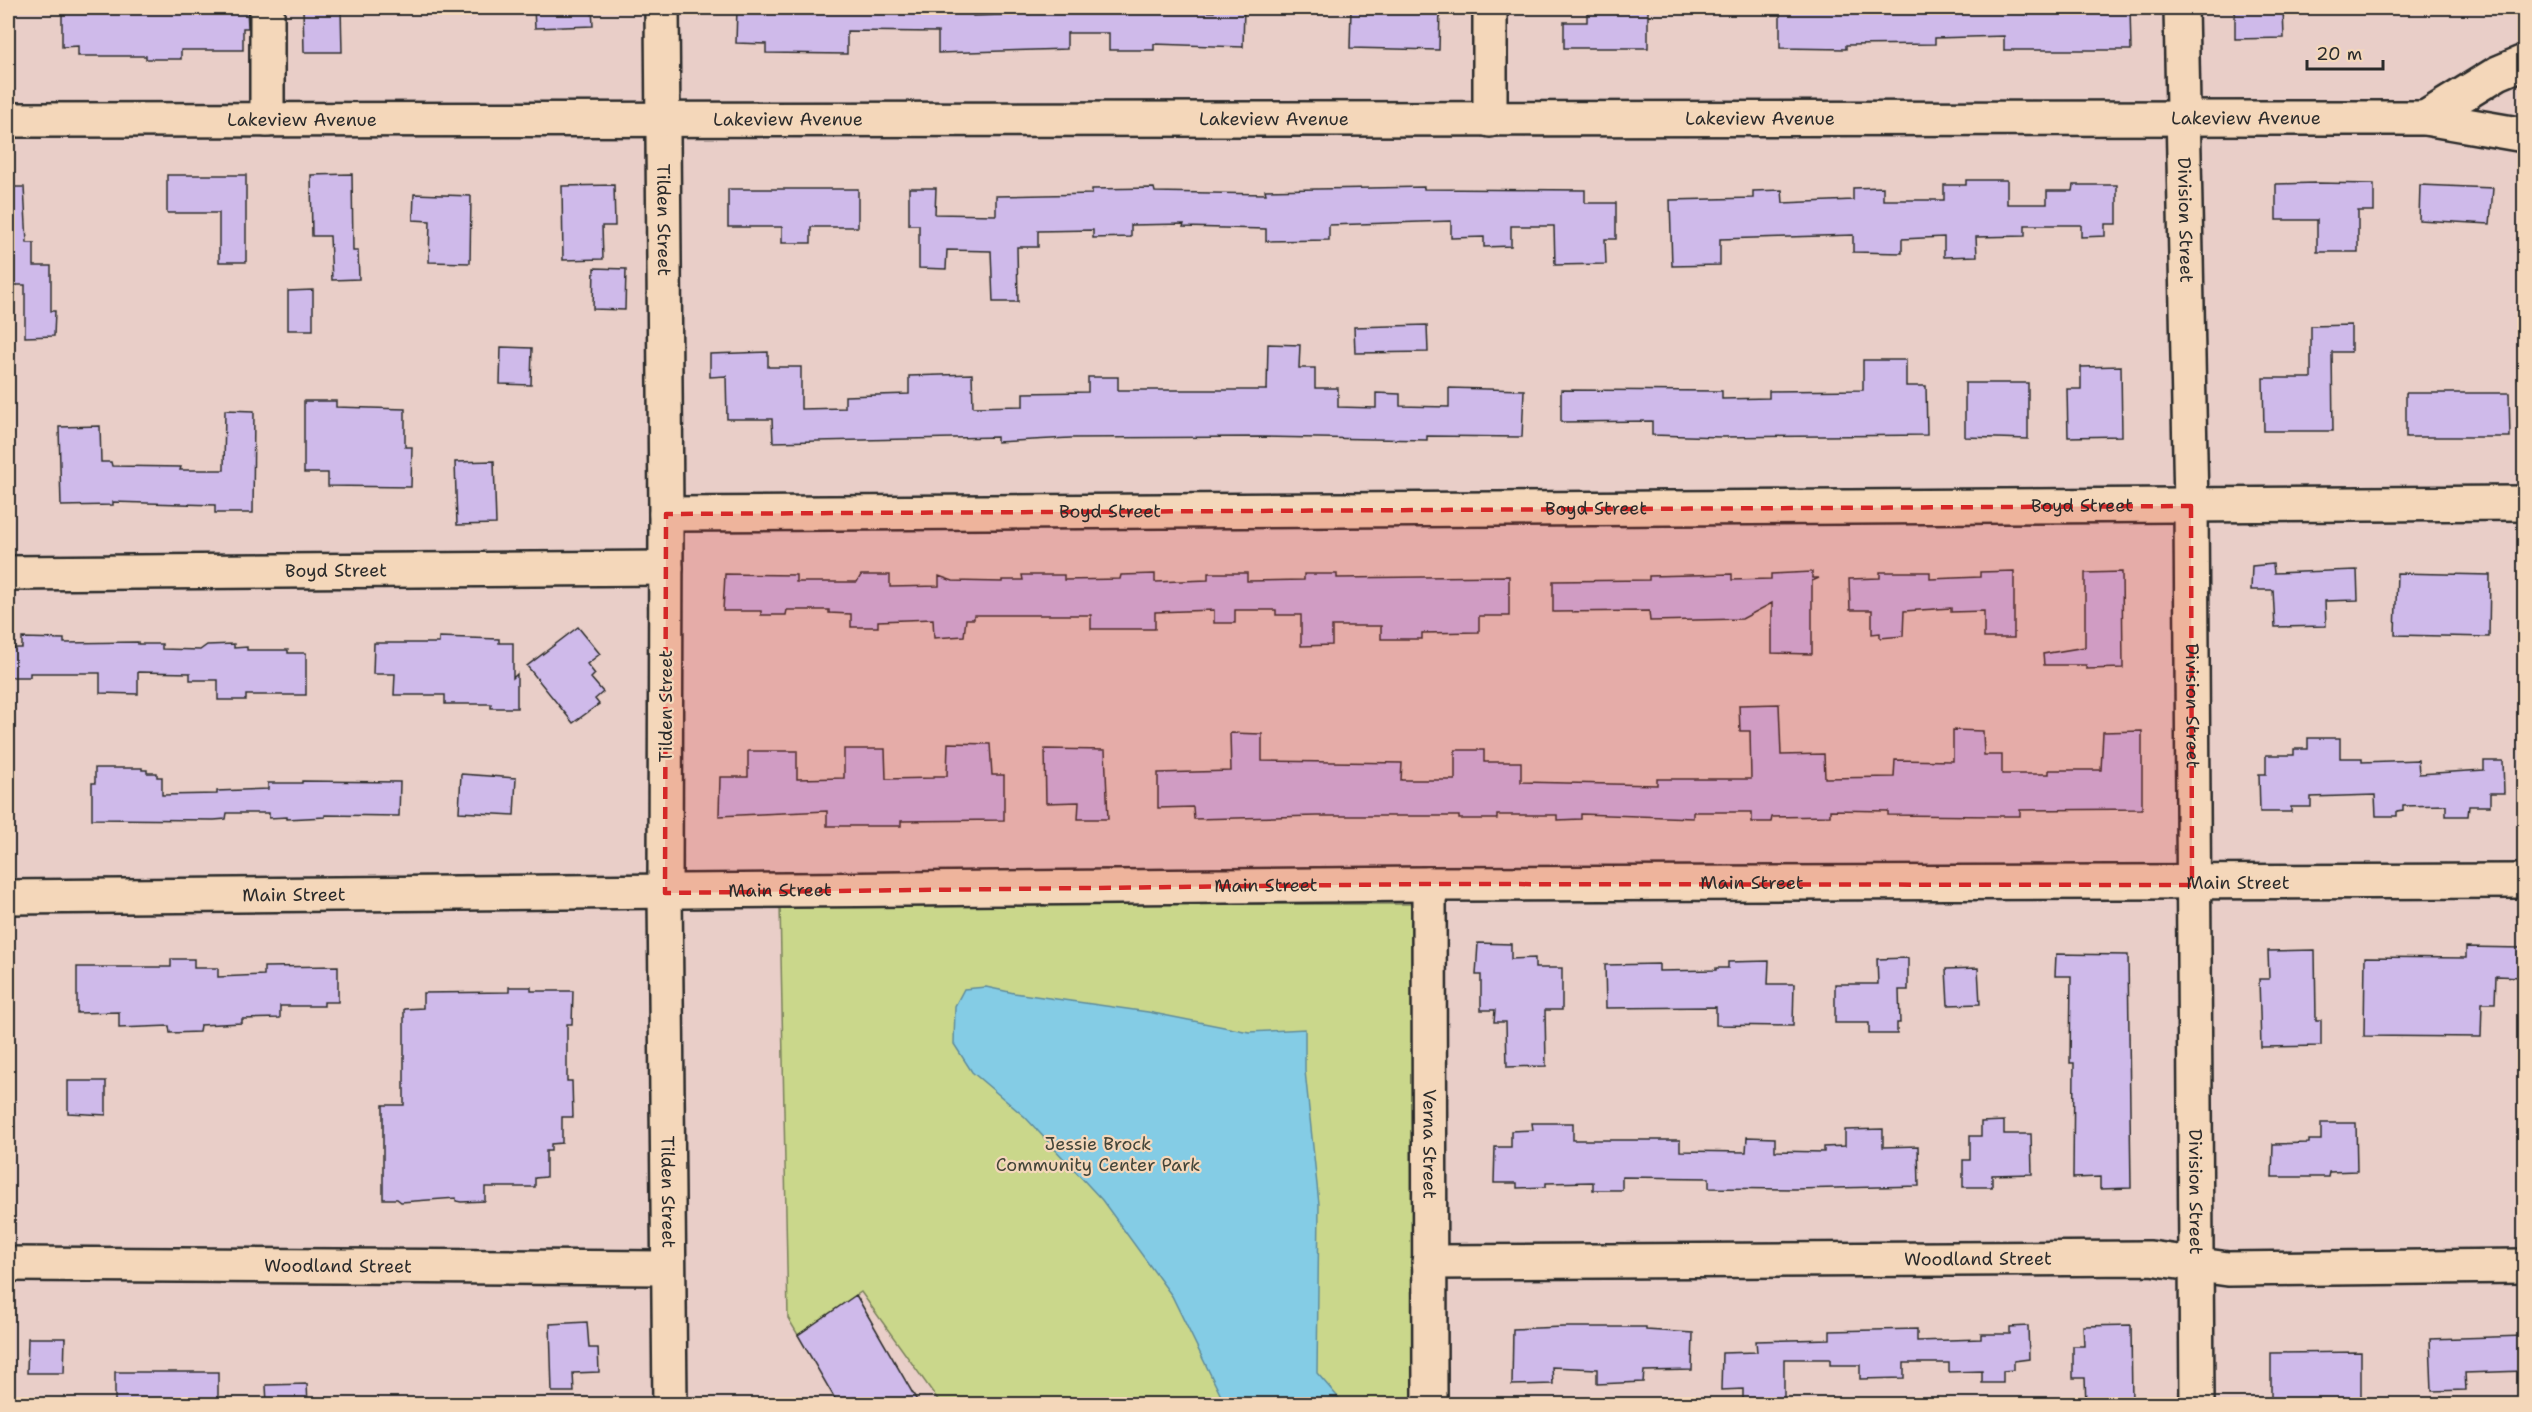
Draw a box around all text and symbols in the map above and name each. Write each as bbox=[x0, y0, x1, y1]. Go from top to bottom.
scale bar bbox=[2307, 33, 2384, 71]
text: 20 m bbox=[2316, 42, 2362, 66]
street label: Lakeview Avenue bbox=[1685, 106, 1835, 131]
street label: Lakeview Avenue bbox=[2171, 106, 2321, 130]
street label: Lakeview Avenue bbox=[713, 107, 863, 131]
street label: Lakeview Avenue bbox=[1199, 107, 1349, 131]
street label: Lakeview Avenue bbox=[227, 108, 377, 132]
street label: Division Street bbox=[2172, 157, 2199, 283]
street label: Tilden Street bbox=[651, 164, 676, 276]
street label: Boyd Street bbox=[2031, 493, 2133, 518]
street label: Boyd Street bbox=[1545, 496, 1647, 521]
street label: Boyd Street bbox=[1059, 499, 1161, 524]
street label: Boyd Street bbox=[285, 558, 387, 583]
street label: Division Street bbox=[2180, 643, 2205, 769]
street label: Tilden Street bbox=[654, 650, 678, 762]
street label: Main Street bbox=[1700, 871, 1804, 895]
street label: Main Street bbox=[2186, 871, 2290, 895]
street label: Main Street bbox=[1214, 873, 1318, 898]
street label: Main Street bbox=[728, 878, 832, 903]
street label: Main Street bbox=[242, 882, 346, 907]
street label: Verna Street bbox=[1417, 1089, 1442, 1199]
street label: Division Street bbox=[2183, 1129, 2208, 1255]
park label: Jessie Brock Community Center Park bbox=[996, 1132, 1200, 1177]
street label: Tilden Street bbox=[655, 1136, 680, 1248]
street label: Woodland Street bbox=[1904, 1247, 2052, 1271]
street label: Woodland Street bbox=[264, 1254, 412, 1278]

